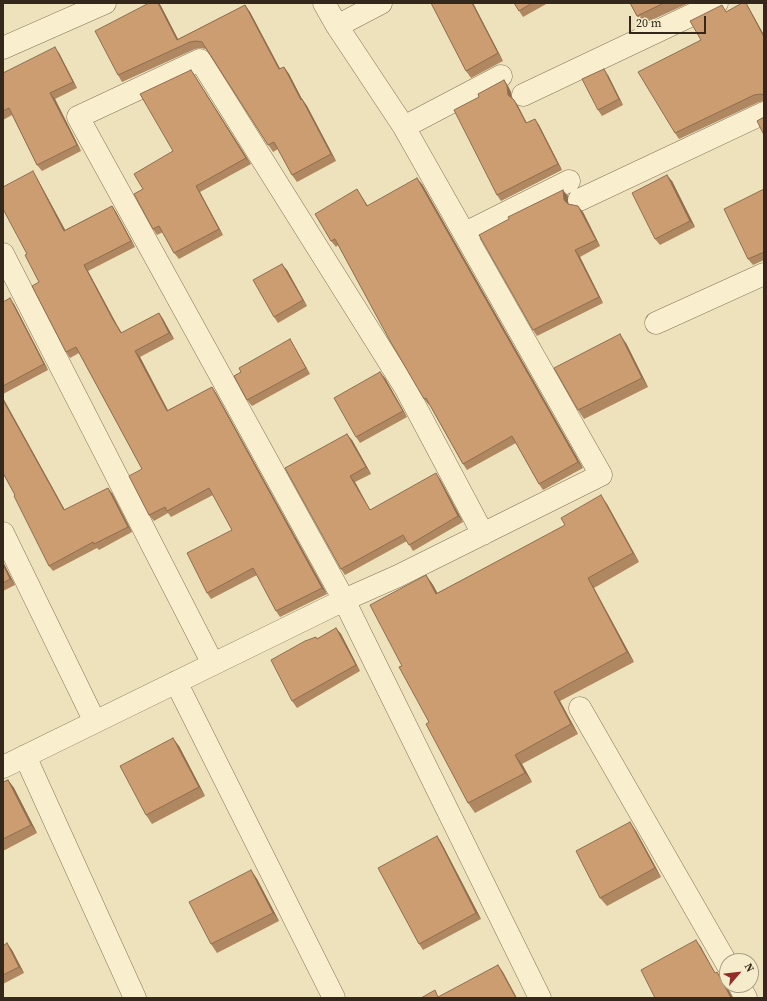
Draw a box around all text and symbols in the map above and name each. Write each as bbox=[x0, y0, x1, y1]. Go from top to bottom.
scale bar bbox=[631, 8, 708, 34]
text: 20 m bbox=[636, 15, 662, 31]
north arrow bbox=[719, 953, 759, 993]
text: N bbox=[741, 961, 758, 975]

